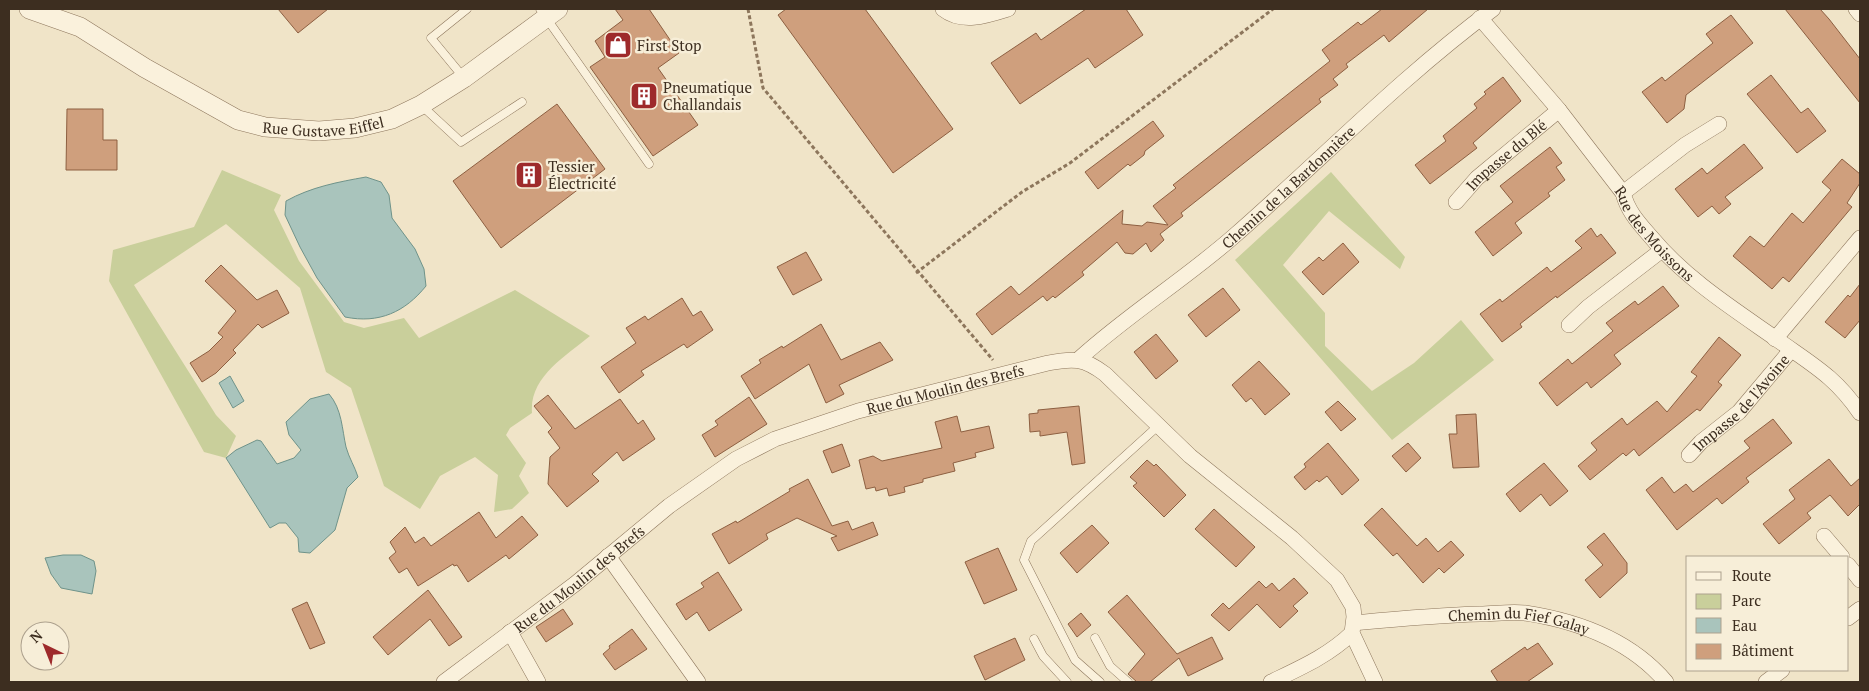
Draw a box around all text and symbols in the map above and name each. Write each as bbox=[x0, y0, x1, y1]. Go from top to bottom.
shop icon: First Stop bbox=[603, 30, 633, 60]
place label: First Stop bbox=[637, 35, 702, 55]
place label: Pneumatique Challandais bbox=[663, 77, 752, 114]
building icon: Pneumatique Challandais bbox=[629, 81, 659, 111]
street label: Rue Gustave Eiffel bbox=[262, 111, 386, 141]
street label: Impasse du Blé bbox=[1461, 115, 1551, 194]
street label: Chemin de la Bardonnière bbox=[1217, 121, 1359, 253]
place label: Tessier Électricité bbox=[548, 156, 616, 193]
building icon: Tessier Électricité bbox=[514, 160, 544, 190]
street label: Rue des Moissons bbox=[1611, 181, 1699, 285]
street label: Impasse de l'Avoine bbox=[1688, 350, 1793, 455]
street label: Rue du Moulin des Brefs bbox=[864, 359, 1026, 418]
street label: Rue du Moulin des Brefs bbox=[509, 521, 649, 637]
legend bbox=[1686, 556, 1849, 671]
text: Route bbox=[1732, 565, 1771, 585]
text: Parc bbox=[1732, 590, 1761, 610]
street label: Chemin du Fief Galay bbox=[1447, 602, 1593, 639]
text: Eau bbox=[1732, 615, 1757, 635]
north arrow bbox=[20, 621, 70, 671]
text: N bbox=[25, 625, 46, 647]
text: Bâtiment bbox=[1732, 640, 1794, 660]

